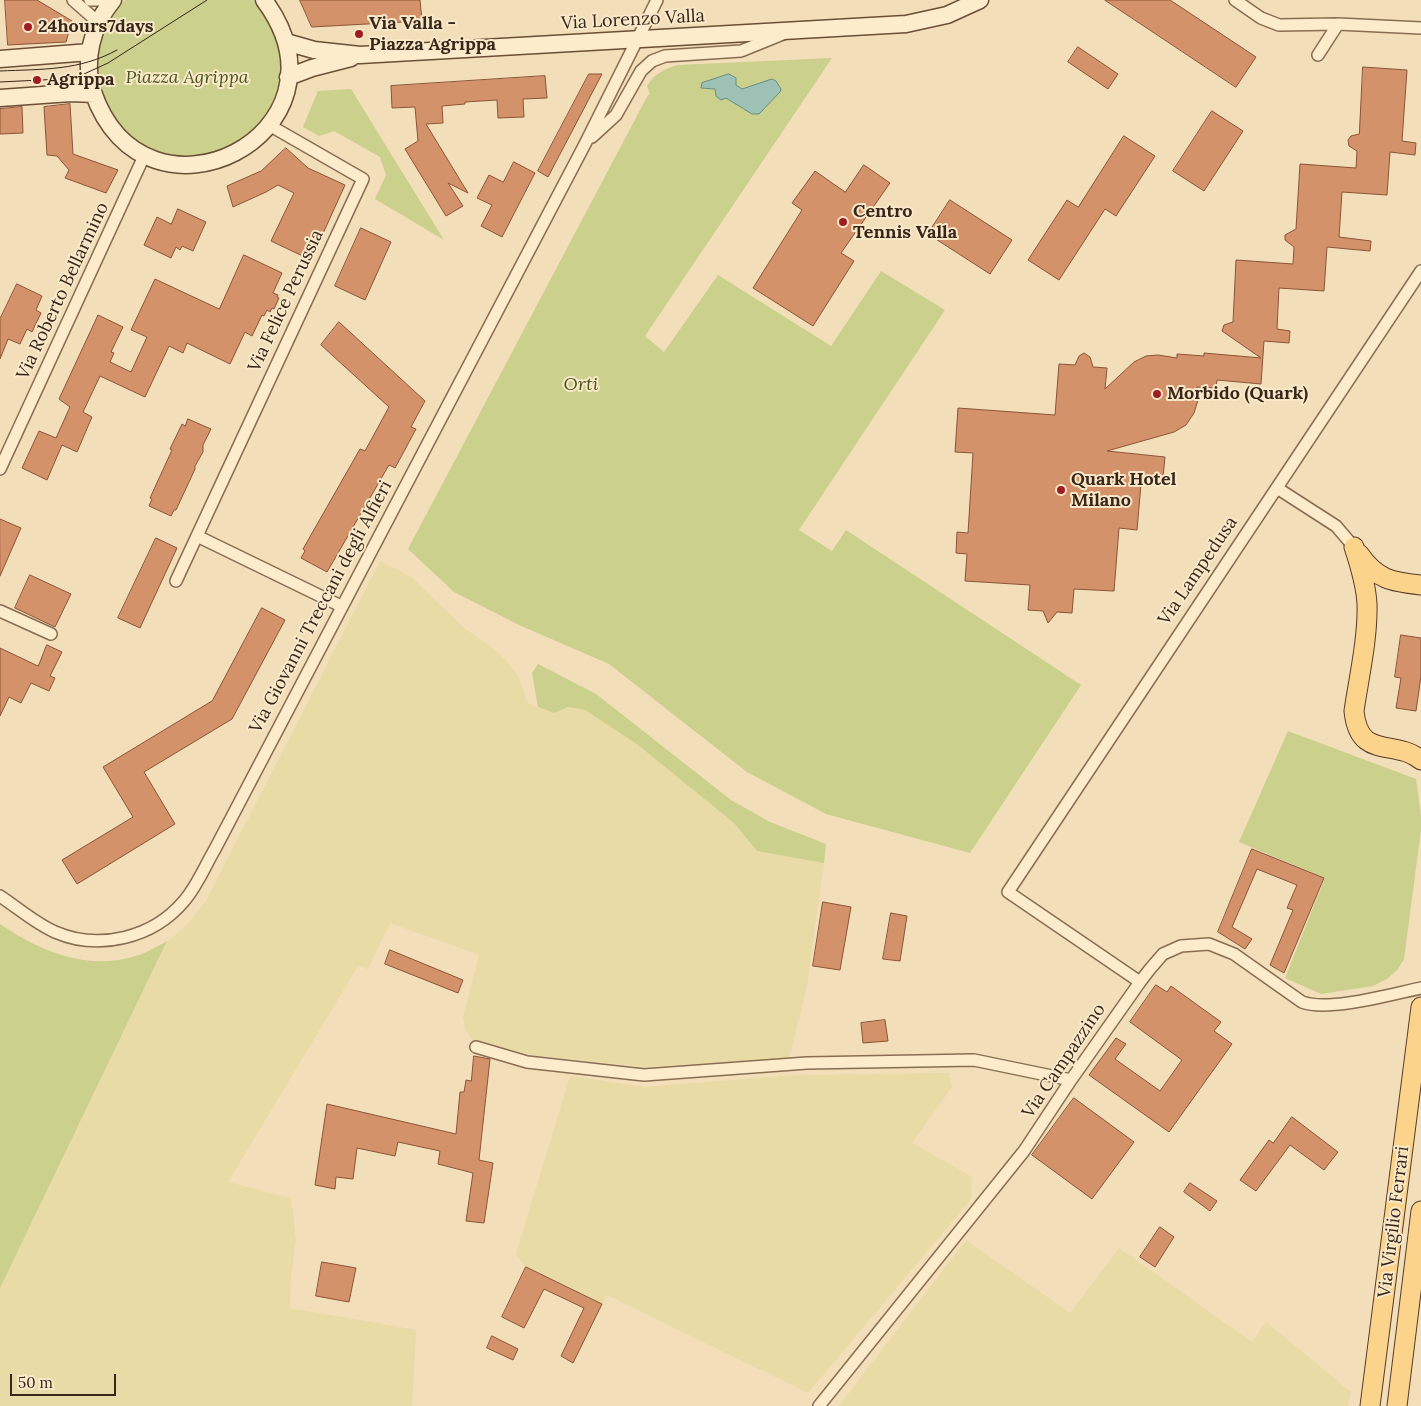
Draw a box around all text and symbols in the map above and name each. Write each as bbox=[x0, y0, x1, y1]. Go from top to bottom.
street label: Via Lorenzo Valla bbox=[561, 5, 705, 35]
place label: Via Valla - Piazza Agrippa bbox=[369, 13, 496, 56]
place label: 24hours7days bbox=[38, 16, 154, 38]
marker: 24hours7days bbox=[22, 21, 34, 33]
marker: Via Valla - Piazza Agrippa bbox=[353, 28, 365, 40]
park label: Piazza Agrippa bbox=[125, 67, 249, 89]
place label: Agrippa bbox=[47, 69, 115, 91]
marker: Agrippa bbox=[31, 74, 43, 86]
street label: Via Roberto Bellarmino bbox=[12, 199, 114, 383]
place label: Centro Tennis Valla bbox=[853, 201, 957, 243]
marker: Centro Tennis Valla bbox=[837, 216, 849, 228]
street label: Via Felice Perussia bbox=[244, 227, 328, 375]
park label: Orti bbox=[564, 374, 598, 396]
place label: Morbido (Quark) bbox=[1167, 383, 1308, 405]
marker: Morbido (Quark) bbox=[1151, 388, 1163, 400]
place label: Quark Hotel Milano bbox=[1071, 469, 1176, 512]
street label: Via Giovanni Treccani degli Alfieri bbox=[245, 477, 397, 737]
marker: Quark Hotel Milano bbox=[1055, 484, 1067, 496]
street label: Via Lampedusa bbox=[1154, 513, 1242, 629]
street label: Via Campazzino bbox=[1018, 1000, 1110, 1122]
street label: Via Virgilio Ferrari bbox=[1374, 1145, 1414, 1299]
scale bar bbox=[12, 1364, 119, 1396]
text: 50 m bbox=[18, 1373, 53, 1392]

